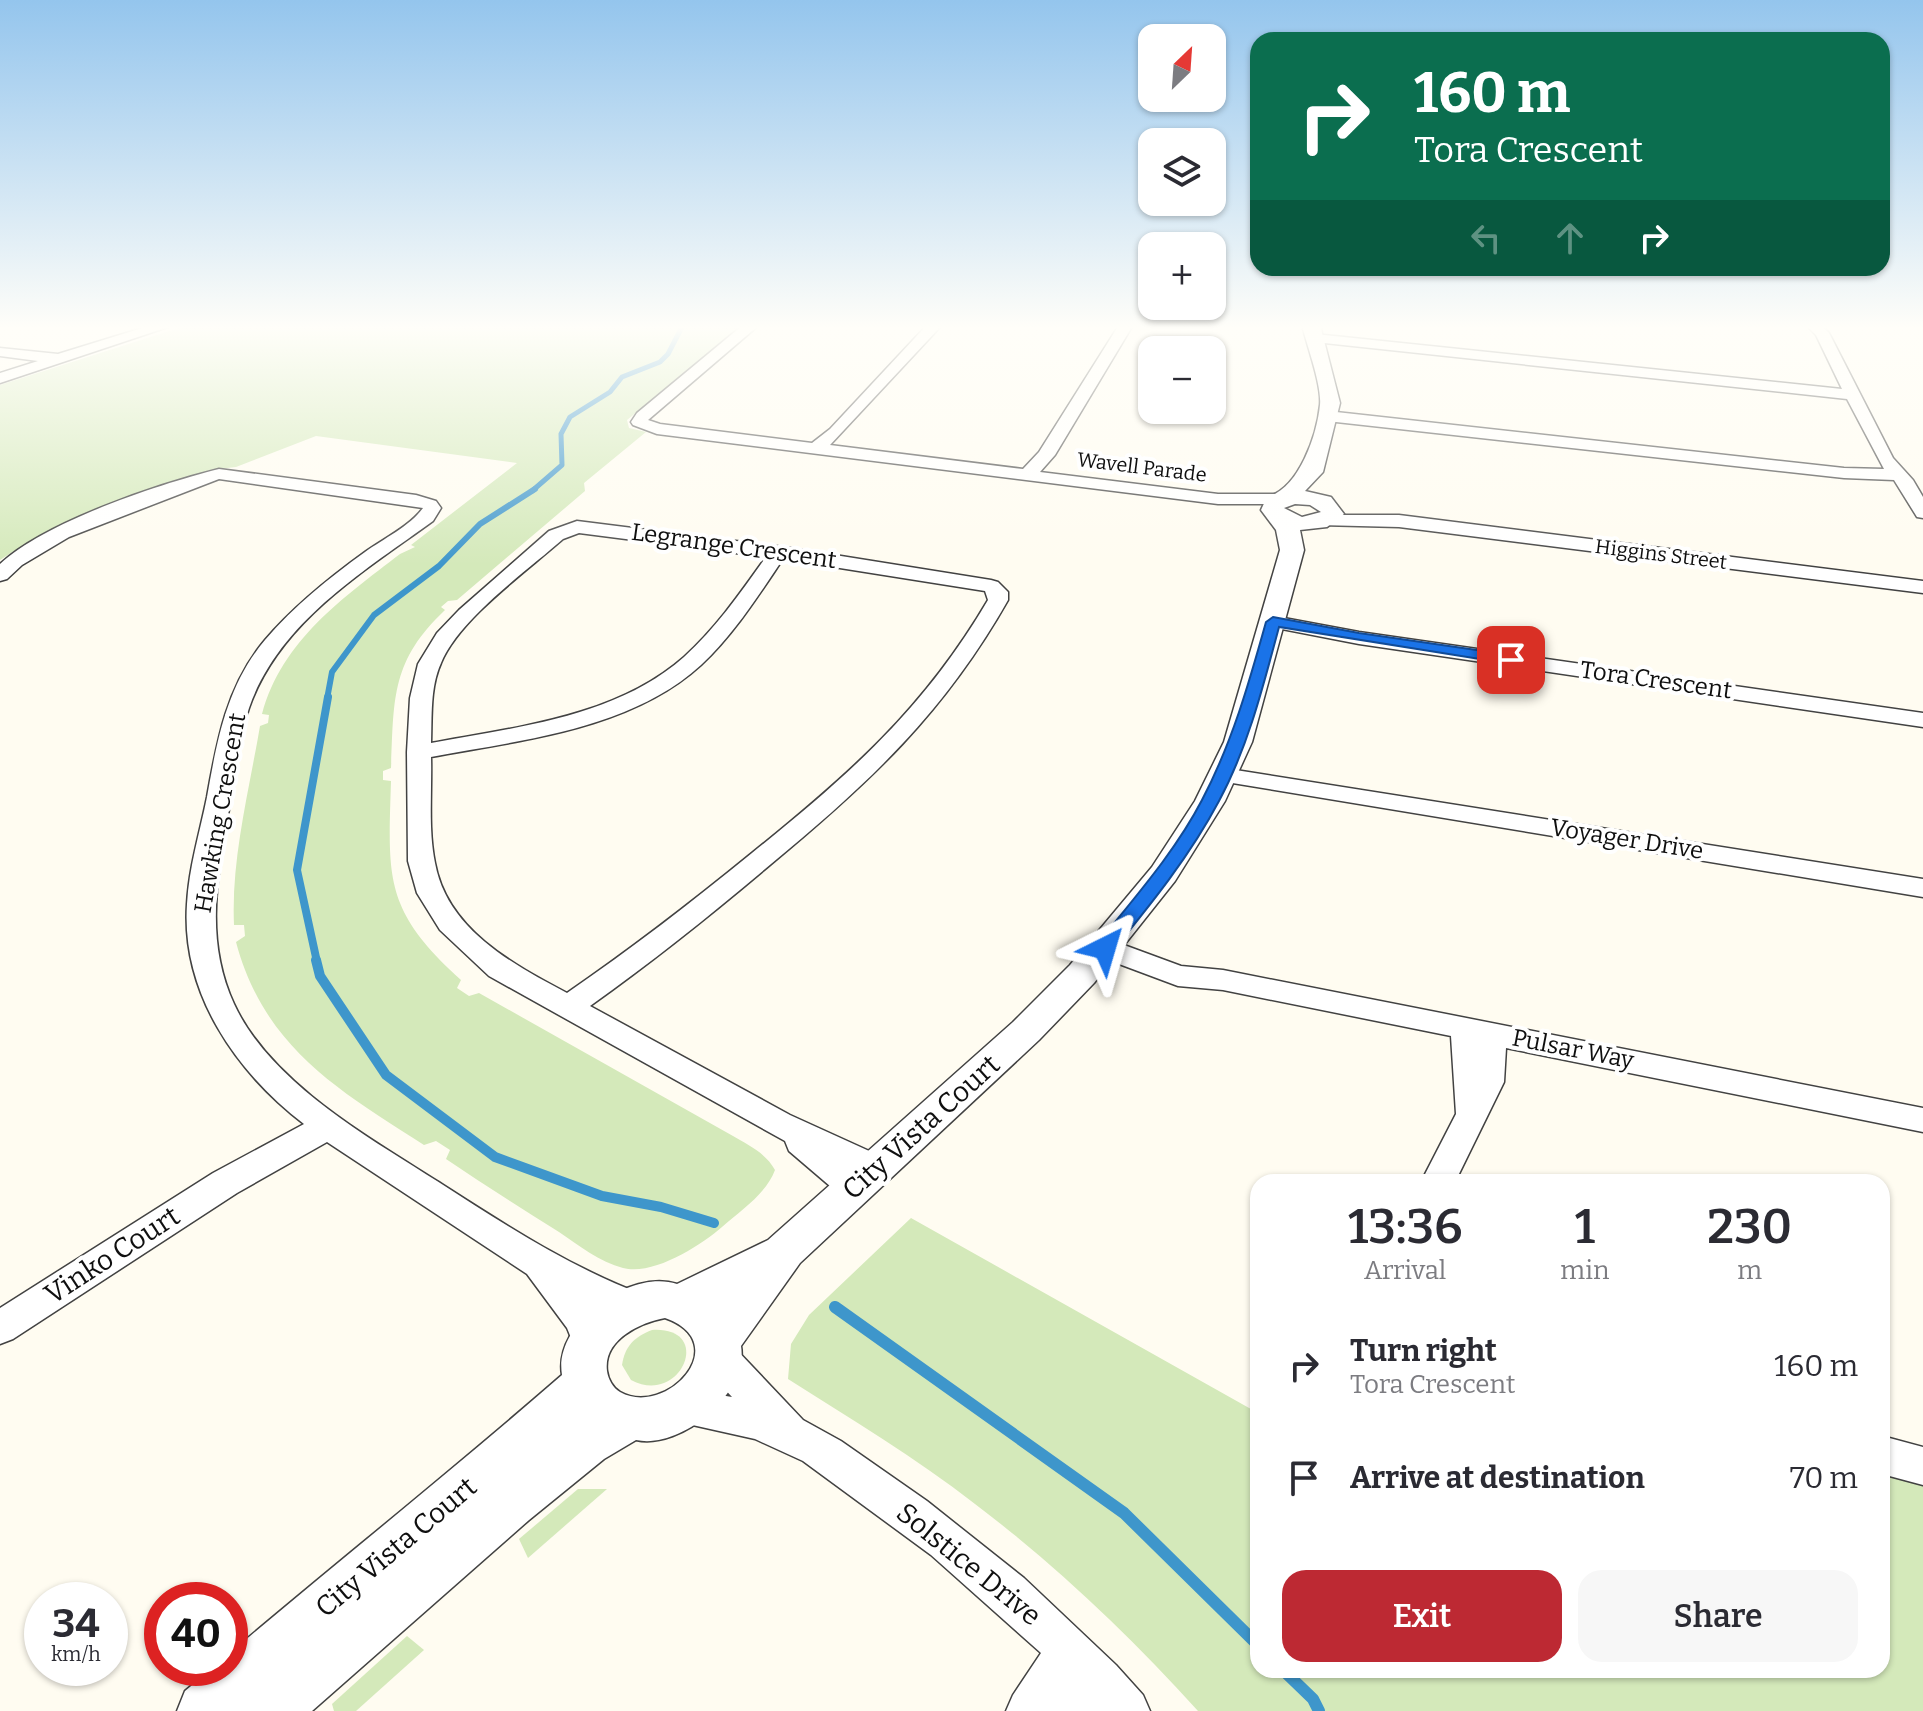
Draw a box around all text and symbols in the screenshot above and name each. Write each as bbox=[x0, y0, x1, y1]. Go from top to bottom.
north arrow bbox=[1138, 24, 1226, 112]
map controls bbox=[1138, 24, 1226, 424]
text: 160 m bbox=[1414, 60, 1570, 127]
icon: right bbox=[1282, 64, 1386, 168]
button: layers bbox=[1138, 128, 1226, 216]
text: Tora Crescent bbox=[1414, 128, 1643, 172]
icon: left bbox=[1464, 216, 1508, 260]
icon: ahead bbox=[1548, 216, 1592, 260]
icon: right bbox=[1632, 216, 1676, 260]
button: + bbox=[1138, 232, 1226, 320]
button: − bbox=[1138, 336, 1226, 424]
street label: Wavell Parade bbox=[1076, 447, 1208, 487]
street label: Legrange Crescent bbox=[630, 518, 839, 574]
street label: Higgins Street bbox=[1594, 534, 1728, 574]
pin bbox=[1477, 626, 1545, 694]
icon: arrive bbox=[1489, 638, 1533, 682]
street label: Tora Crescent bbox=[1578, 656, 1734, 705]
street label: Hawking Crescent bbox=[189, 711, 251, 915]
street label: Voyager Drive bbox=[1549, 813, 1705, 865]
position arrow bbox=[1063, 906, 1147, 990]
street label: Pulsar Way bbox=[1510, 1023, 1637, 1075]
street label: City Vista Court bbox=[836, 1048, 1006, 1206]
text: 13:36 bbox=[1348, 1198, 1462, 1256]
text: 1 bbox=[1575, 1198, 1595, 1256]
text: 230 bbox=[1707, 1198, 1792, 1256]
street label: Vinko Court bbox=[38, 1199, 186, 1311]
text: Arrival bbox=[1364, 1255, 1446, 1286]
text: min bbox=[1560, 1255, 1609, 1286]
text: m bbox=[1737, 1255, 1762, 1286]
text: Turn right bbox=[1350, 1333, 1497, 1369]
icon: right bbox=[1282, 1344, 1326, 1388]
text: 160 m bbox=[1774, 1348, 1858, 1384]
text: Tora Crescent bbox=[1350, 1369, 1515, 1400]
icon: arrive bbox=[1282, 1456, 1326, 1500]
text: Arrive at destination bbox=[1350, 1460, 1645, 1496]
text: 70 m bbox=[1790, 1460, 1858, 1496]
street label: City Vista Court bbox=[309, 1470, 483, 1624]
street label: Solstice Drive bbox=[890, 1496, 1048, 1632]
button: Exit bbox=[1282, 1570, 1562, 1662]
button: Share bbox=[1578, 1570, 1858, 1662]
speed limit sign: 40 bbox=[144, 1582, 248, 1686]
text: 34 bbox=[52, 1600, 100, 1648]
text: km/h bbox=[51, 1642, 101, 1666]

